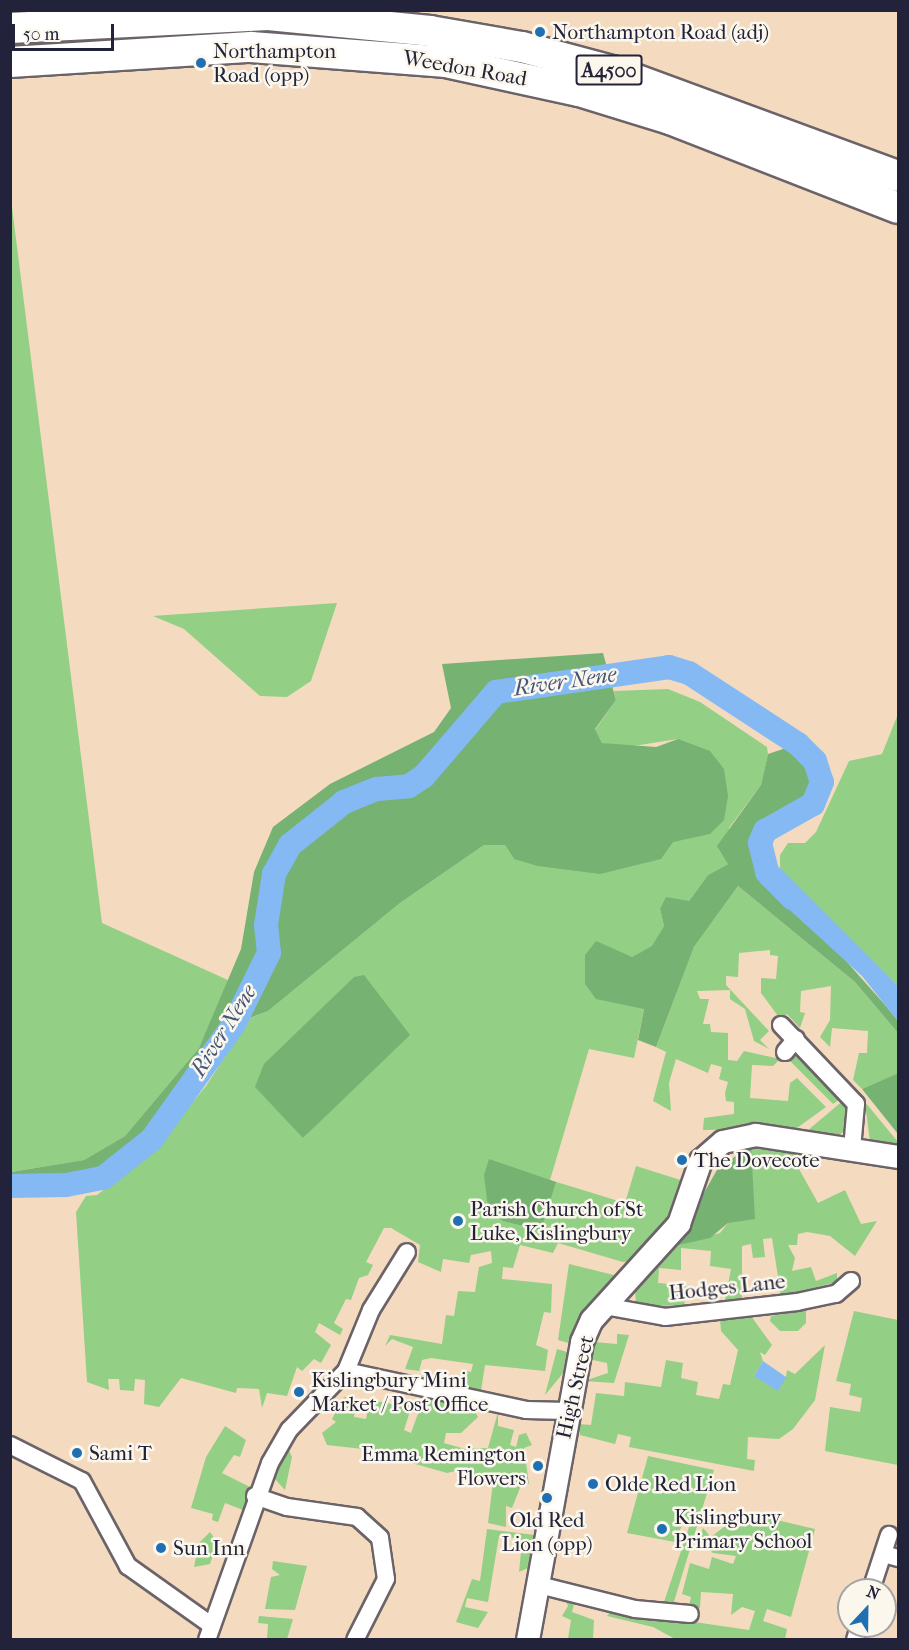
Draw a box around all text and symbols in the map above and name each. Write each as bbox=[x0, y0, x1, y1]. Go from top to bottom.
scale bar bbox=[15, 12, 117, 50]
place label: Northampton Road (adj) bbox=[552, 19, 769, 45]
text: 50 m bbox=[23, 24, 59, 45]
marker: Northampton Road (adj) bbox=[533, 25, 547, 39]
place label: Northampton Road (opp) bbox=[213, 38, 336, 88]
street label: Weedon Road bbox=[401, 45, 529, 91]
road number: A4500 bbox=[574, 53, 644, 87]
marker: Northampton Road (opp) bbox=[194, 56, 208, 70]
water label: River Nene bbox=[512, 662, 618, 702]
water label: River Nene bbox=[185, 980, 263, 1082]
place label: The Dovecote bbox=[694, 1147, 820, 1173]
marker: The Dovecote bbox=[675, 1153, 689, 1167]
place label: Parish Church of St Luke, Kislingbury bbox=[470, 1196, 643, 1246]
marker: Parish Church of St Luke, Kislingbury bbox=[451, 1214, 465, 1228]
street label: Hodges Lane bbox=[667, 1268, 787, 1306]
street label: High Street bbox=[551, 1333, 599, 1441]
place label: Kislingbury Mini Market / Post Office bbox=[311, 1367, 488, 1417]
marker: Kislingbury Mini Market / Post Office bbox=[292, 1385, 306, 1399]
place label: Sami T bbox=[89, 1440, 152, 1466]
place label: Emma Remington Flowers bbox=[361, 1441, 526, 1491]
marker: Sami T bbox=[70, 1446, 84, 1460]
marker: Emma Remington Flowers bbox=[531, 1459, 545, 1473]
place label: Olde Red Lion bbox=[605, 1471, 736, 1497]
marker: Olde Red Lion bbox=[586, 1477, 600, 1491]
marker: Old Red Lion (opp) bbox=[540, 1491, 554, 1505]
place label: Kislingbury Primary School bbox=[674, 1504, 812, 1554]
place label: Old Red Lion (opp) bbox=[501, 1507, 593, 1557]
marker: Kislingbury Primary School bbox=[655, 1522, 669, 1536]
place label: Sun Inn bbox=[173, 1535, 245, 1561]
marker: Sun Inn bbox=[154, 1541, 168, 1555]
north arrow bbox=[837, 1578, 897, 1638]
text: N bbox=[864, 1582, 882, 1604]

